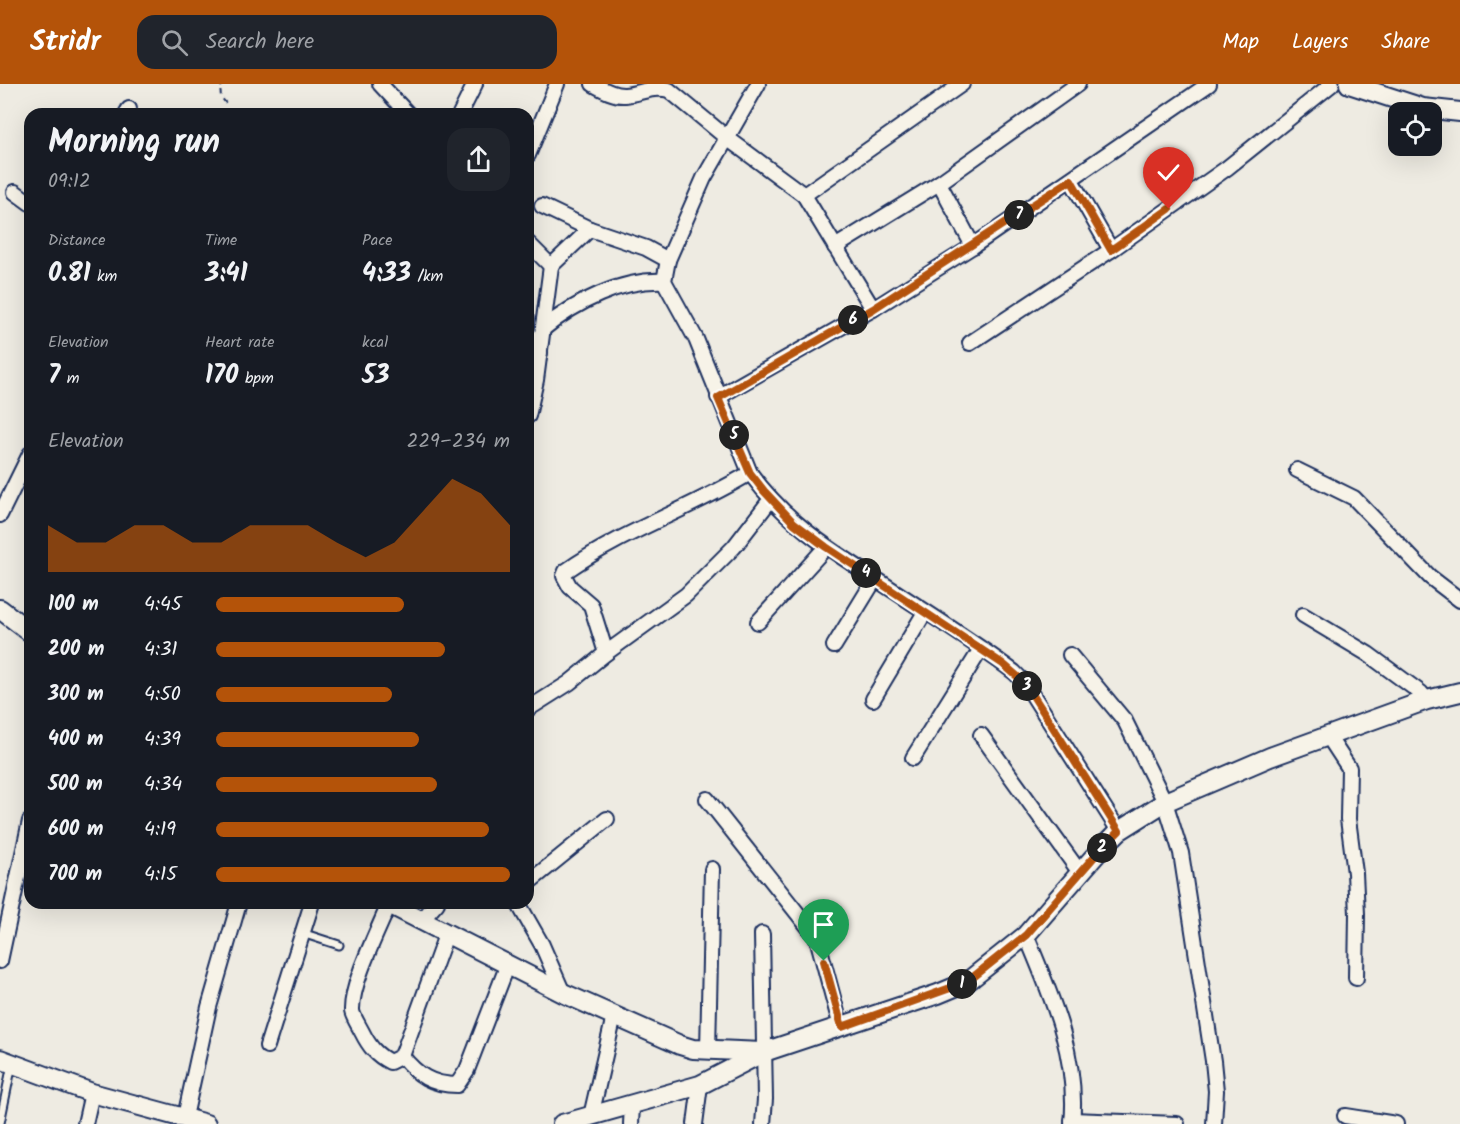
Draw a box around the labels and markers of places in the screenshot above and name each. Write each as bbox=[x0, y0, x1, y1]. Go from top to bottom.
pin bbox=[1143, 147, 1194, 209]
pin: 7 bbox=[1004, 200, 1034, 230]
pin: 6 bbox=[838, 305, 868, 335]
pin: 5 bbox=[719, 420, 749, 450]
pin: 4 bbox=[851, 558, 881, 588]
pin: 3 bbox=[1012, 671, 1042, 701]
pin: 2 bbox=[1087, 833, 1117, 863]
pin bbox=[798, 899, 849, 961]
pin: 1 bbox=[947, 969, 977, 999]

